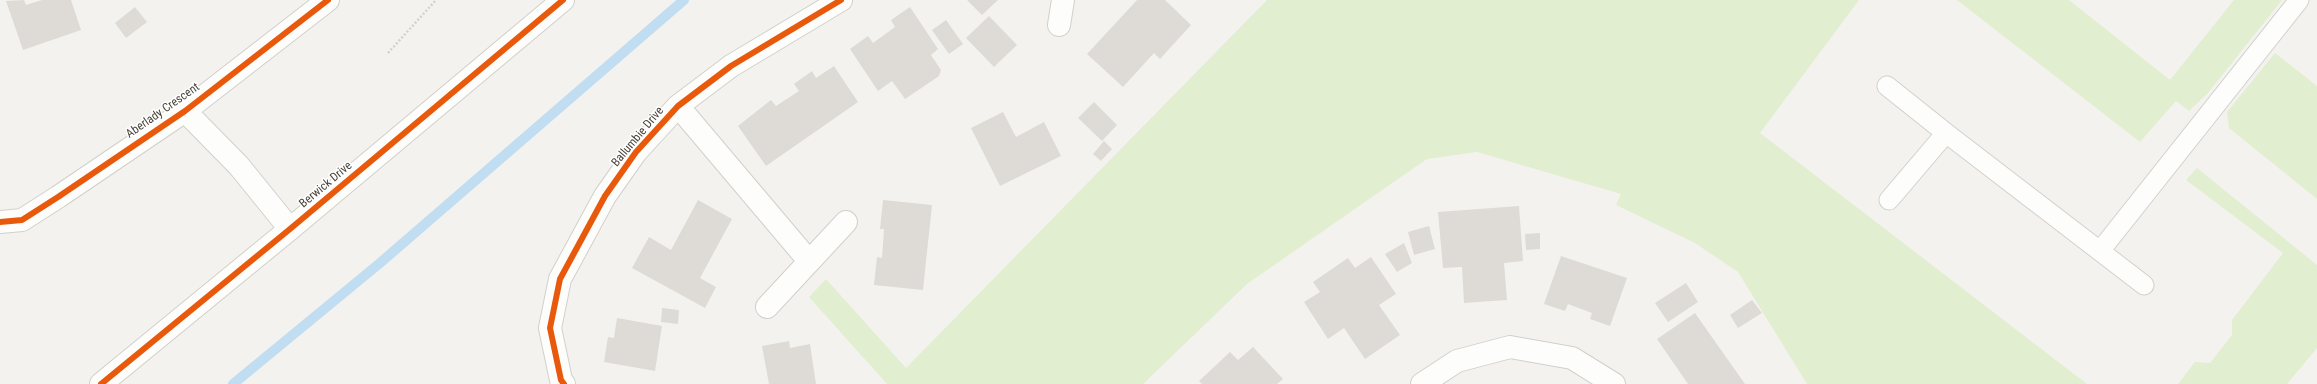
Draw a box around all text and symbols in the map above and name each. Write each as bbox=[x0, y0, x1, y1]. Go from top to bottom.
street label: Aberlady Crescent bbox=[124, 80, 202, 142]
street label: Ballumbie Drive bbox=[609, 104, 667, 170]
street label: Berwick Drive bbox=[297, 159, 355, 211]

